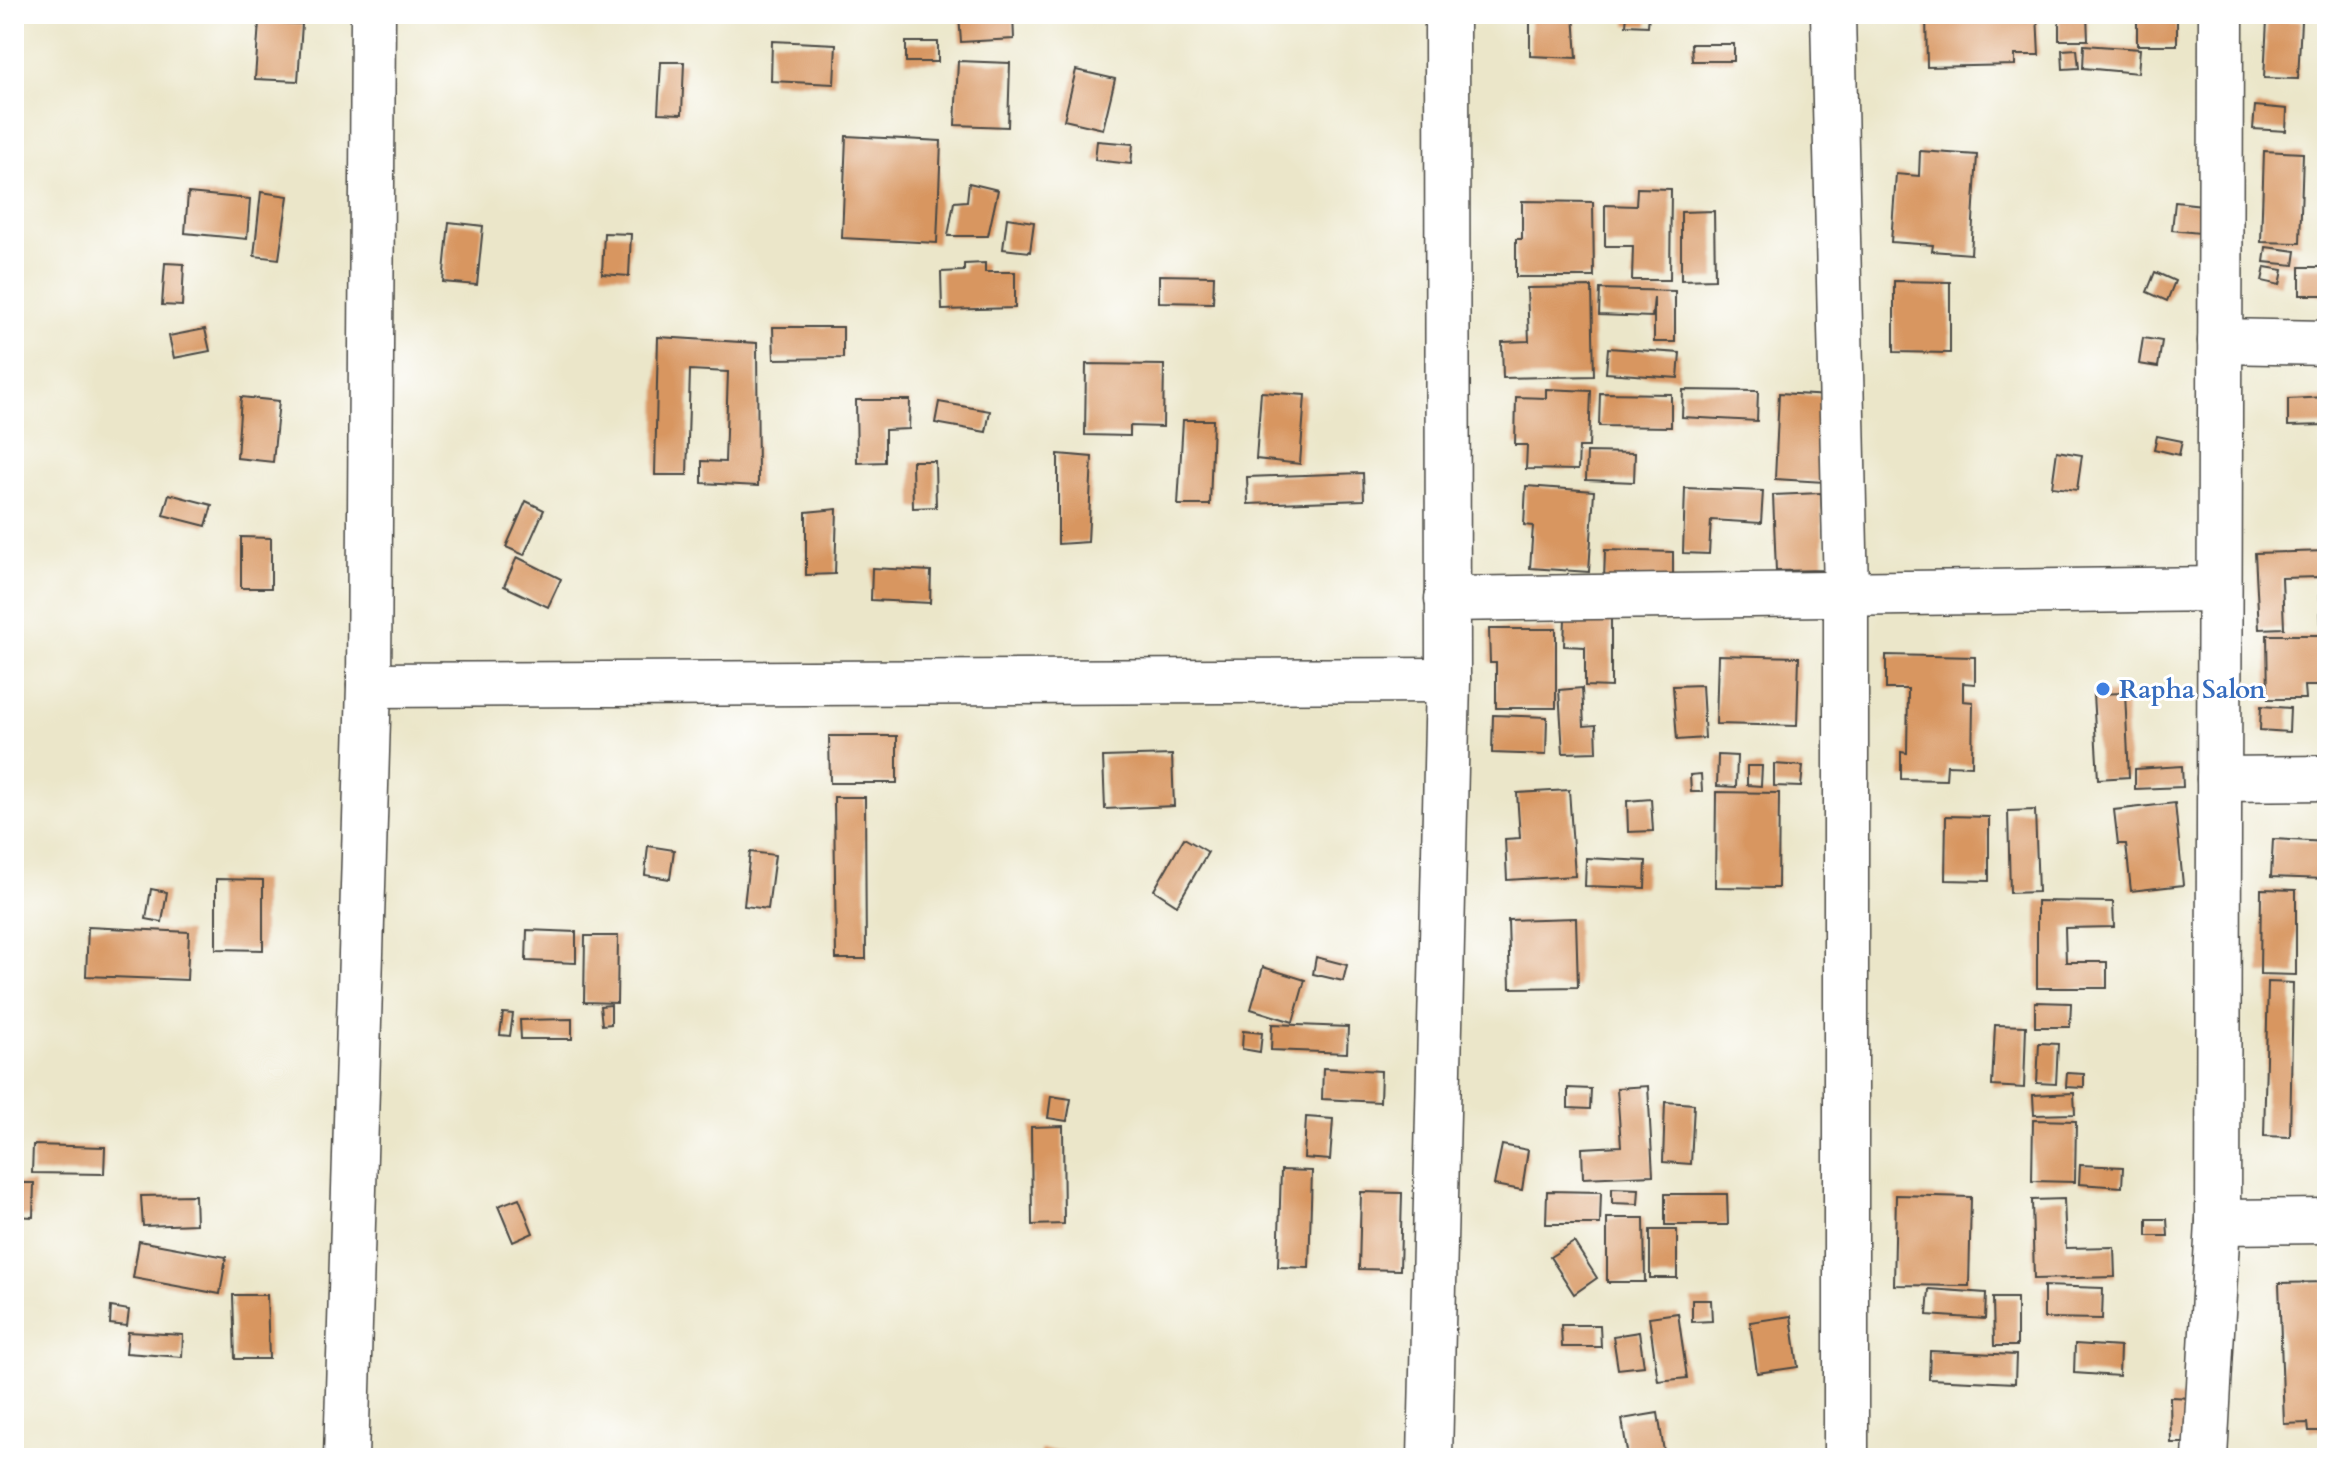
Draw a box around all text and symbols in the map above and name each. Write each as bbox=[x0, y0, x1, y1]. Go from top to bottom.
place label: Rapha Salon bbox=[2119, 672, 2266, 707]
marker: Rapha Salon bbox=[2094, 680, 2112, 698]

